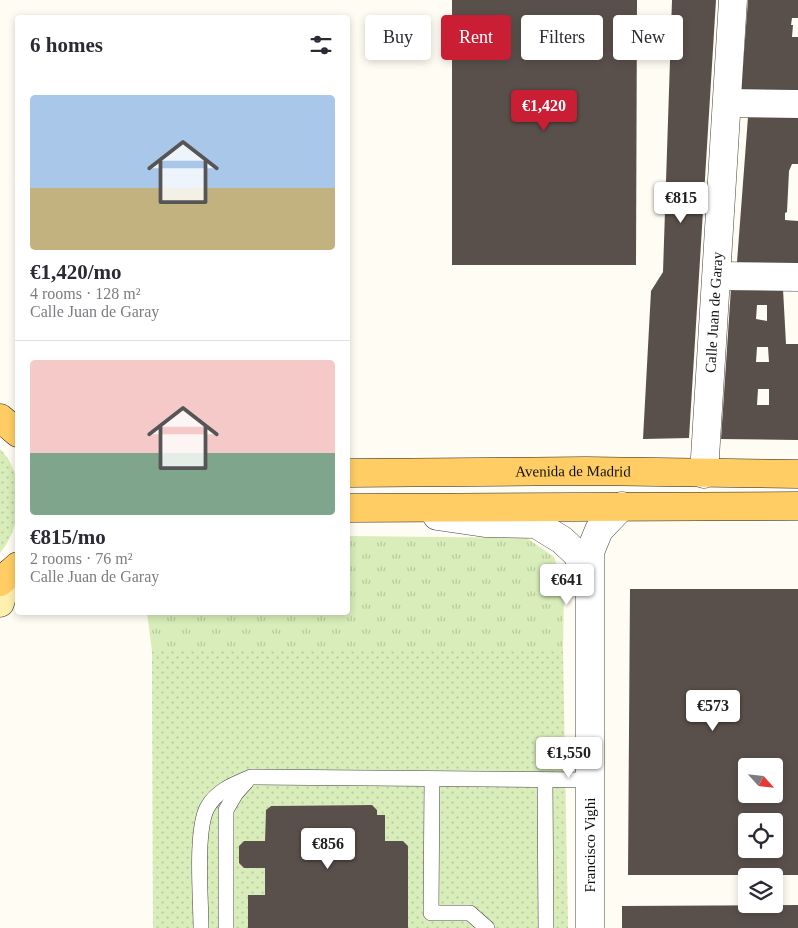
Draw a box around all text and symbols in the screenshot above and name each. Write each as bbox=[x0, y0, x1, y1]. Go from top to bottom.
chip: Buy bbox=[365, 15, 431, 60]
chip: Rent bbox=[441, 15, 511, 60]
chip: Filters bbox=[521, 15, 603, 60]
chip: New bbox=[613, 15, 683, 60]
icon: filters bbox=[307, 31, 335, 59]
text: 6 homes bbox=[30, 33, 103, 57]
pin: €1,420 bbox=[503, 90, 585, 132]
text: €1,420 bbox=[522, 97, 566, 114]
icon: home bbox=[138, 127, 228, 217]
pin: €815 bbox=[651, 182, 711, 224]
text: €815 bbox=[665, 189, 697, 206]
street label: Calle Juan de Garay bbox=[702, 251, 726, 373]
text: €1,420/mo bbox=[30, 260, 122, 284]
text: 4 rooms · 128 m² bbox=[30, 285, 141, 302]
text: Calle Juan de Garay bbox=[30, 303, 159, 320]
icon: home bbox=[138, 393, 228, 483]
street label: Avenida de Madrid bbox=[515, 463, 631, 480]
text: €815/mo bbox=[30, 525, 106, 549]
text: 2 rooms · 76 m² bbox=[30, 550, 133, 567]
pin: €641 bbox=[537, 564, 597, 606]
text: Calle Juan de Garay bbox=[30, 568, 159, 585]
text: €641 bbox=[551, 571, 583, 588]
pin: €573 bbox=[683, 690, 743, 732]
text: €573 bbox=[697, 697, 729, 714]
pin: €1,550 bbox=[528, 736, 610, 779]
text: €1,550 bbox=[547, 744, 591, 761]
north arrow bbox=[738, 758, 782, 802]
map controls bbox=[738, 758, 783, 913]
street label: Francisco Vighi bbox=[582, 797, 598, 893]
button: locate bbox=[738, 813, 783, 858]
pin: €856 bbox=[298, 828, 358, 870]
text: €856 bbox=[312, 835, 344, 852]
button: layers bbox=[738, 868, 783, 913]

